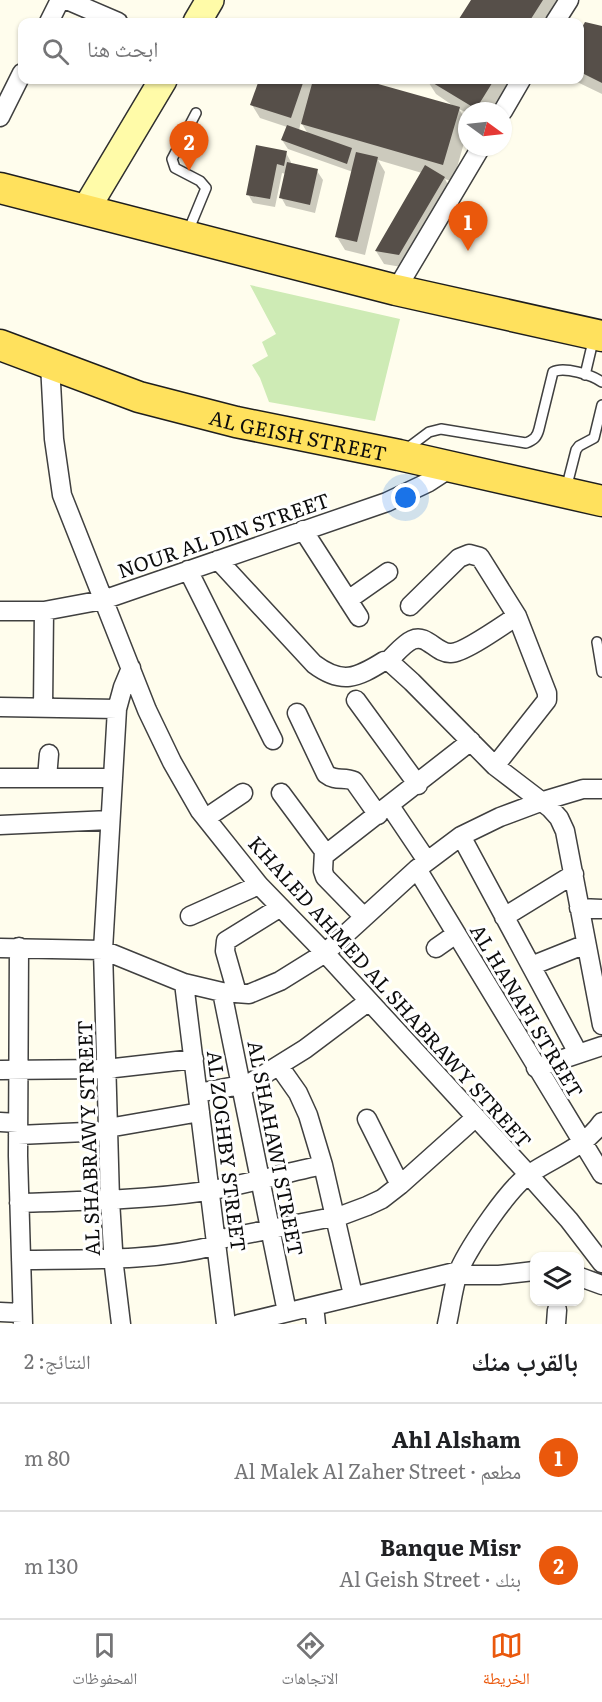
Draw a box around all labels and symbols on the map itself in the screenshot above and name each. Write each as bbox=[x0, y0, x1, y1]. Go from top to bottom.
north arrow bbox=[458, 102, 512, 156]
pin: 2 bbox=[170, 122, 208, 171]
pin: 1 bbox=[448, 202, 488, 251]
street label: AL GEISH STREET bbox=[206, 401, 390, 467]
your location bbox=[391, 483, 420, 512]
street label: NOUR AL DIN STREET bbox=[113, 484, 333, 584]
street label: KHALED AHMED AL SHABRAWY STREET bbox=[242, 828, 540, 1154]
street label: AL HANAFI STREET bbox=[464, 917, 592, 1103]
street label: AL SHABRAWY STREET bbox=[68, 1019, 106, 1257]
street label: AL SHAHAWI STREET bbox=[241, 1038, 313, 1258]
street label: AL ZOGHBY STREET bbox=[201, 1048, 255, 1254]

